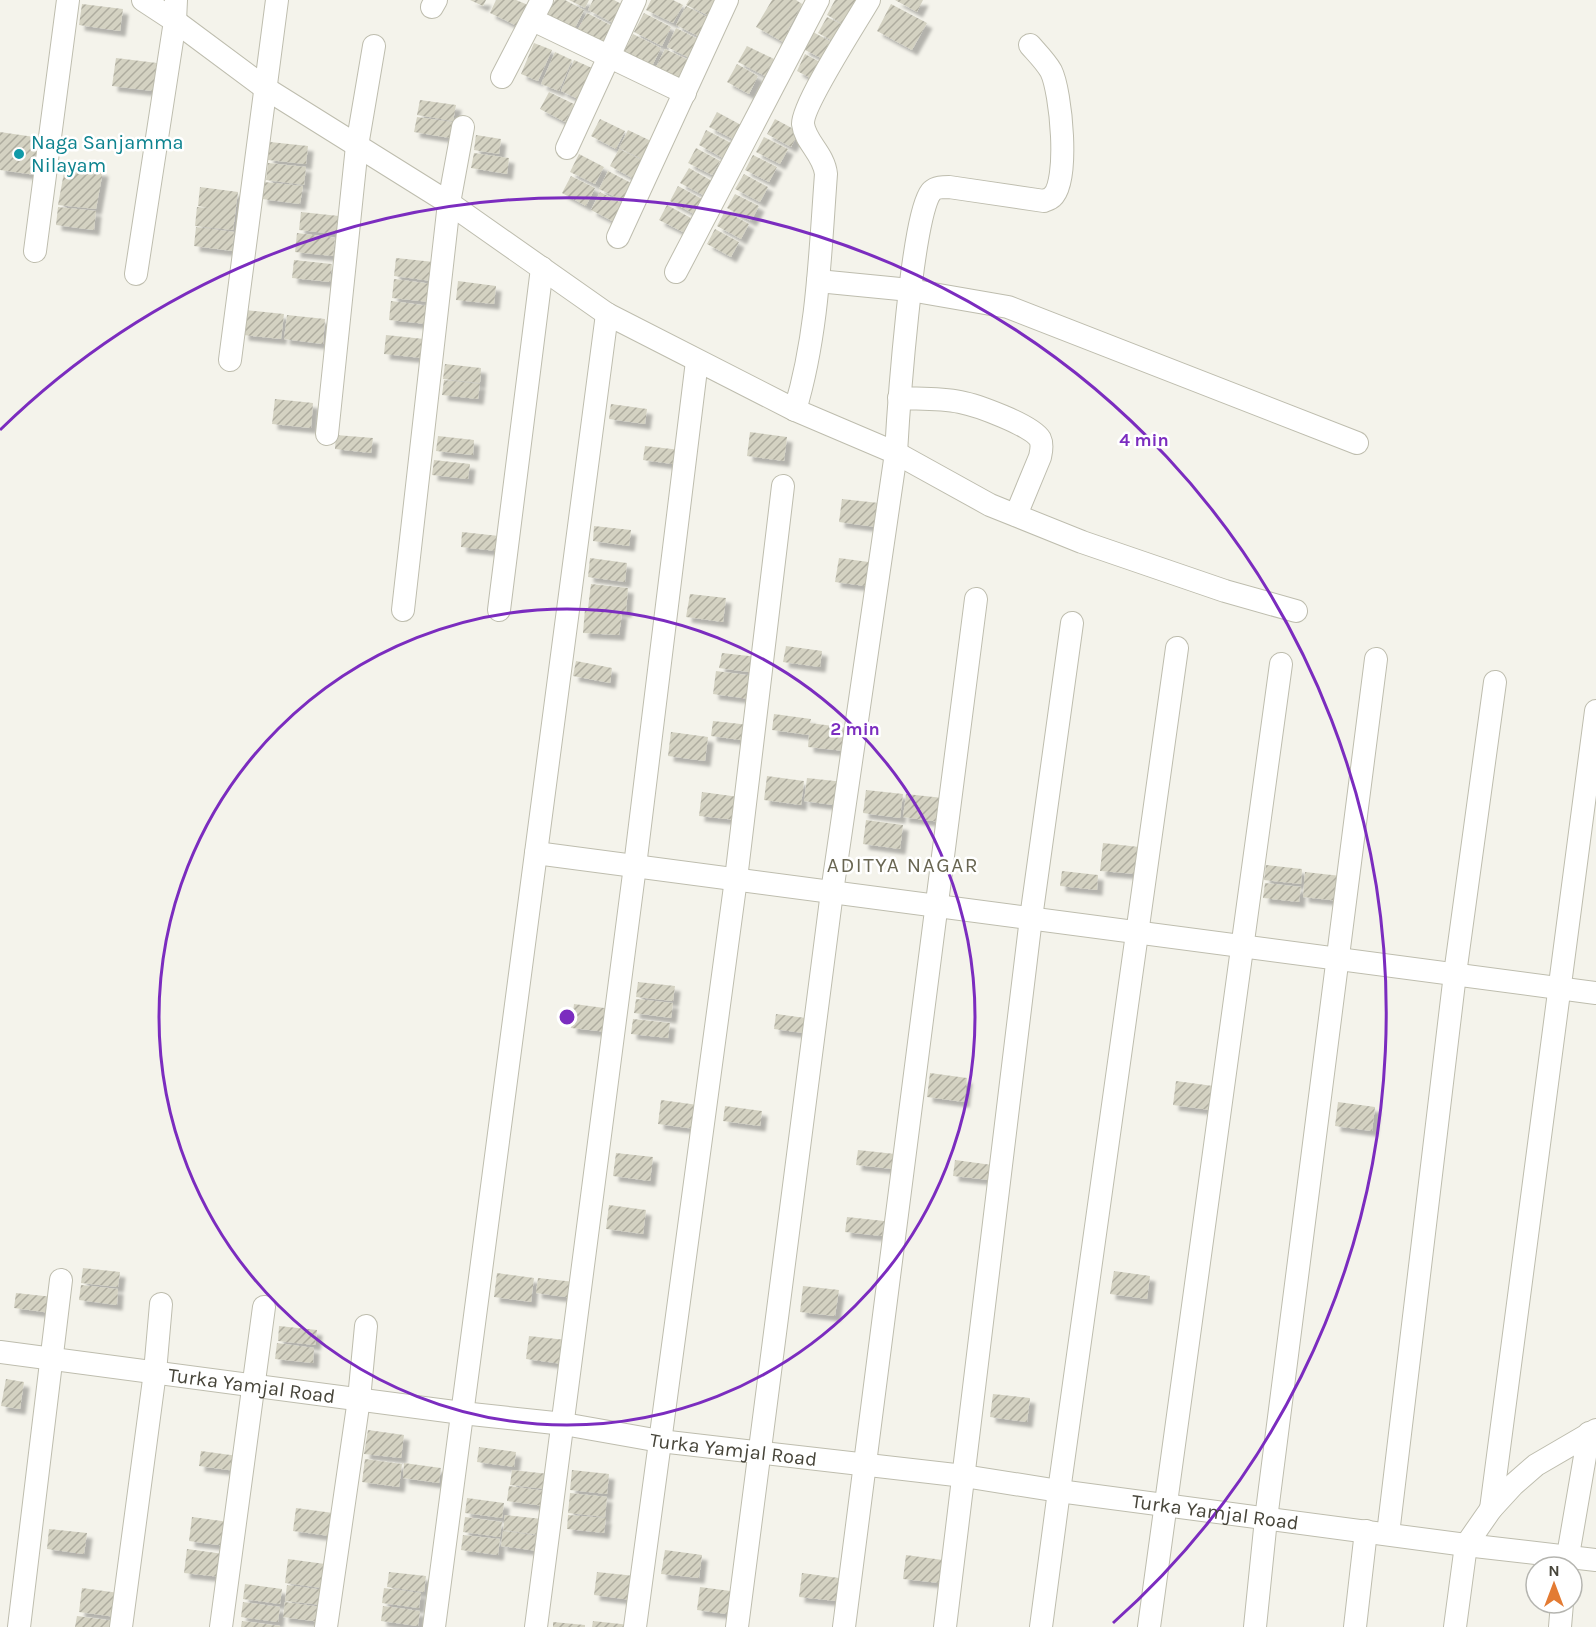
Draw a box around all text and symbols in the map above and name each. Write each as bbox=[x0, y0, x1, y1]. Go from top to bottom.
place label: Naga Sanjamma Nilayam bbox=[31, 131, 184, 177]
marker: Naga Sanjamma Nilayam bbox=[12, 147, 26, 161]
text: 4 min bbox=[1119, 429, 1169, 451]
text: 2 min bbox=[830, 718, 880, 740]
district label: ADITYA NAGAR bbox=[827, 853, 979, 877]
centre of rings bbox=[557, 1007, 577, 1027]
street label: Turka Yamjal Road bbox=[167, 1363, 337, 1408]
street label: Turka Yamjal Road bbox=[648, 1428, 818, 1471]
street label: Turka Yamjal Road bbox=[1130, 1490, 1300, 1535]
north arrow bbox=[1524, 1555, 1584, 1615]
text: N bbox=[1548, 1561, 1560, 1580]

